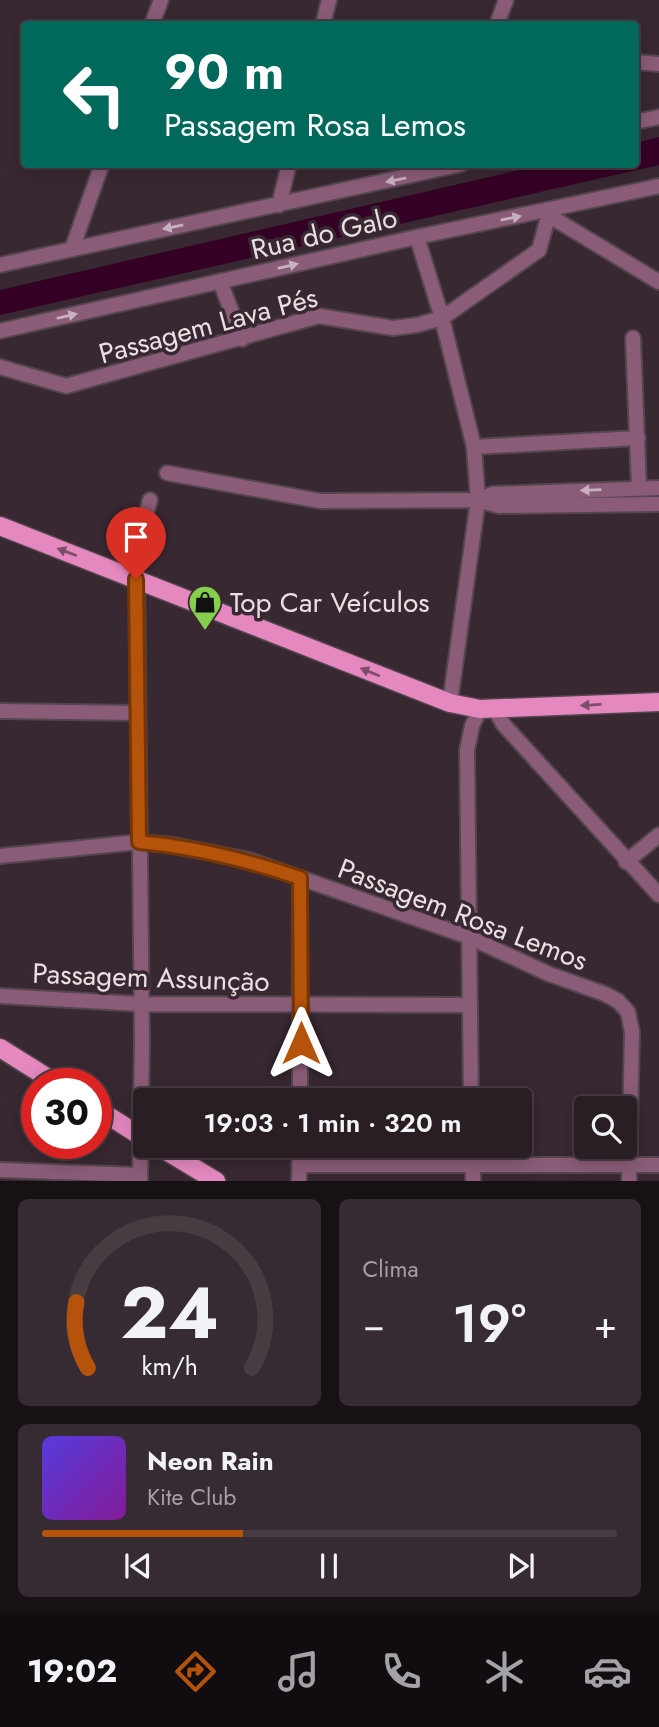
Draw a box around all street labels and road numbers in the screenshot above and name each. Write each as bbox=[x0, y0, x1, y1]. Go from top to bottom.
street label: Rua do Galo bbox=[247, 197, 401, 270]
street label: Passagem Lava Pés bbox=[94, 277, 322, 374]
street label: Passagem Rosa Lemos bbox=[332, 848, 593, 981]
street label: Passagem Assunção bbox=[32, 953, 270, 1002]

